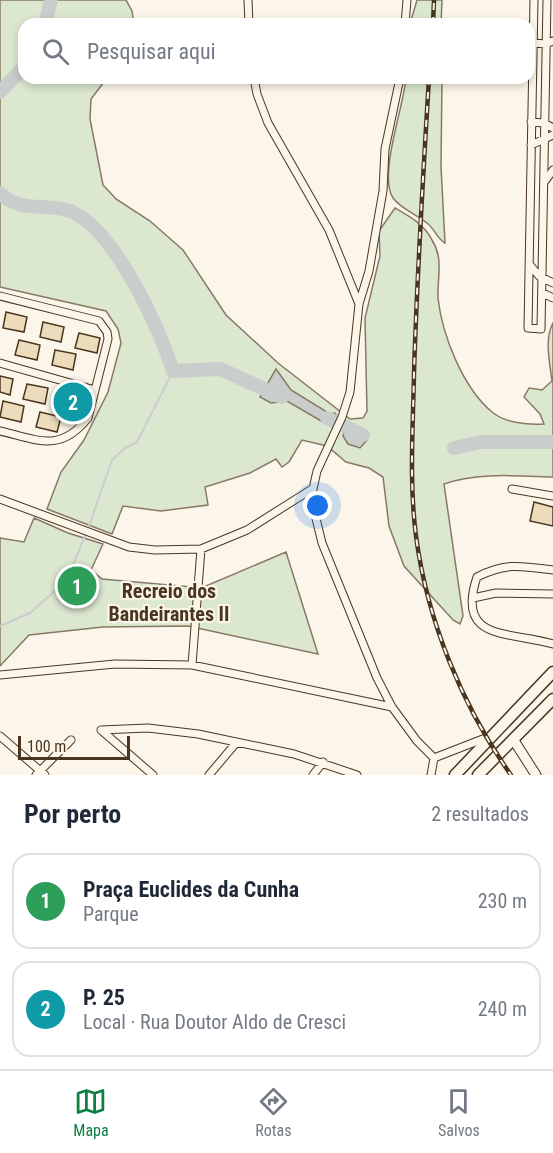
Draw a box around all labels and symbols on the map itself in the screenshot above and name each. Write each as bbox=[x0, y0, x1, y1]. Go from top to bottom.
pin: 2 bbox=[54, 380, 92, 424]
your location bbox=[303, 491, 332, 520]
pin: 1 bbox=[58, 564, 97, 608]
district label: Recreio dos Bandeirantes II bbox=[109, 579, 229, 626]
scale bar bbox=[18, 733, 130, 760]

